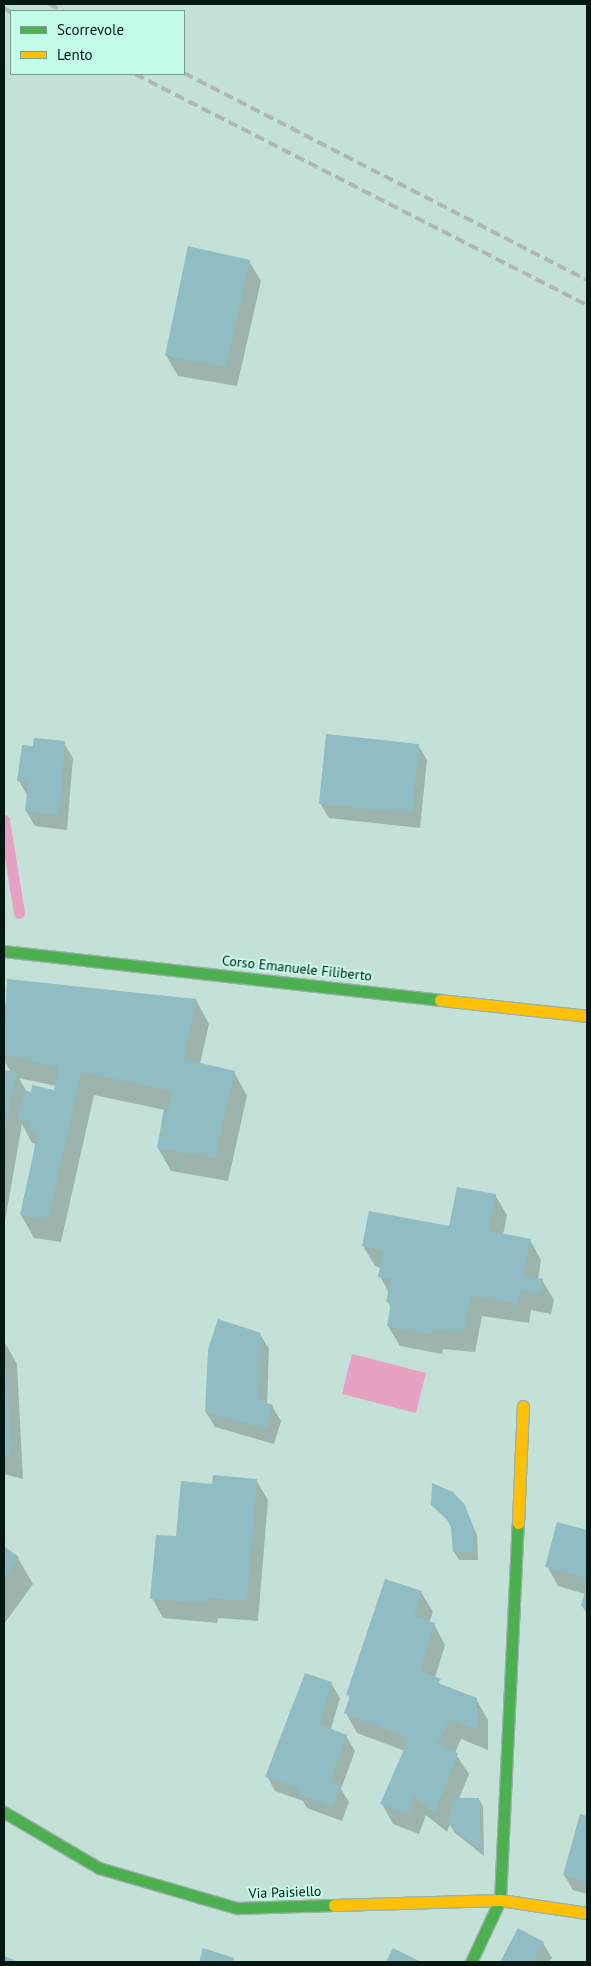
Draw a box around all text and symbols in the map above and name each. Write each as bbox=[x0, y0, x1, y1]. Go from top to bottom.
legend bbox=[10, 10, 185, 75]
text: Scorrevole bbox=[57, 20, 124, 39]
text: Lento bbox=[57, 45, 93, 64]
street label: Corso Emanuele Filiberto bbox=[221, 952, 373, 984]
street label: Via Paisiello bbox=[248, 1882, 322, 1902]

